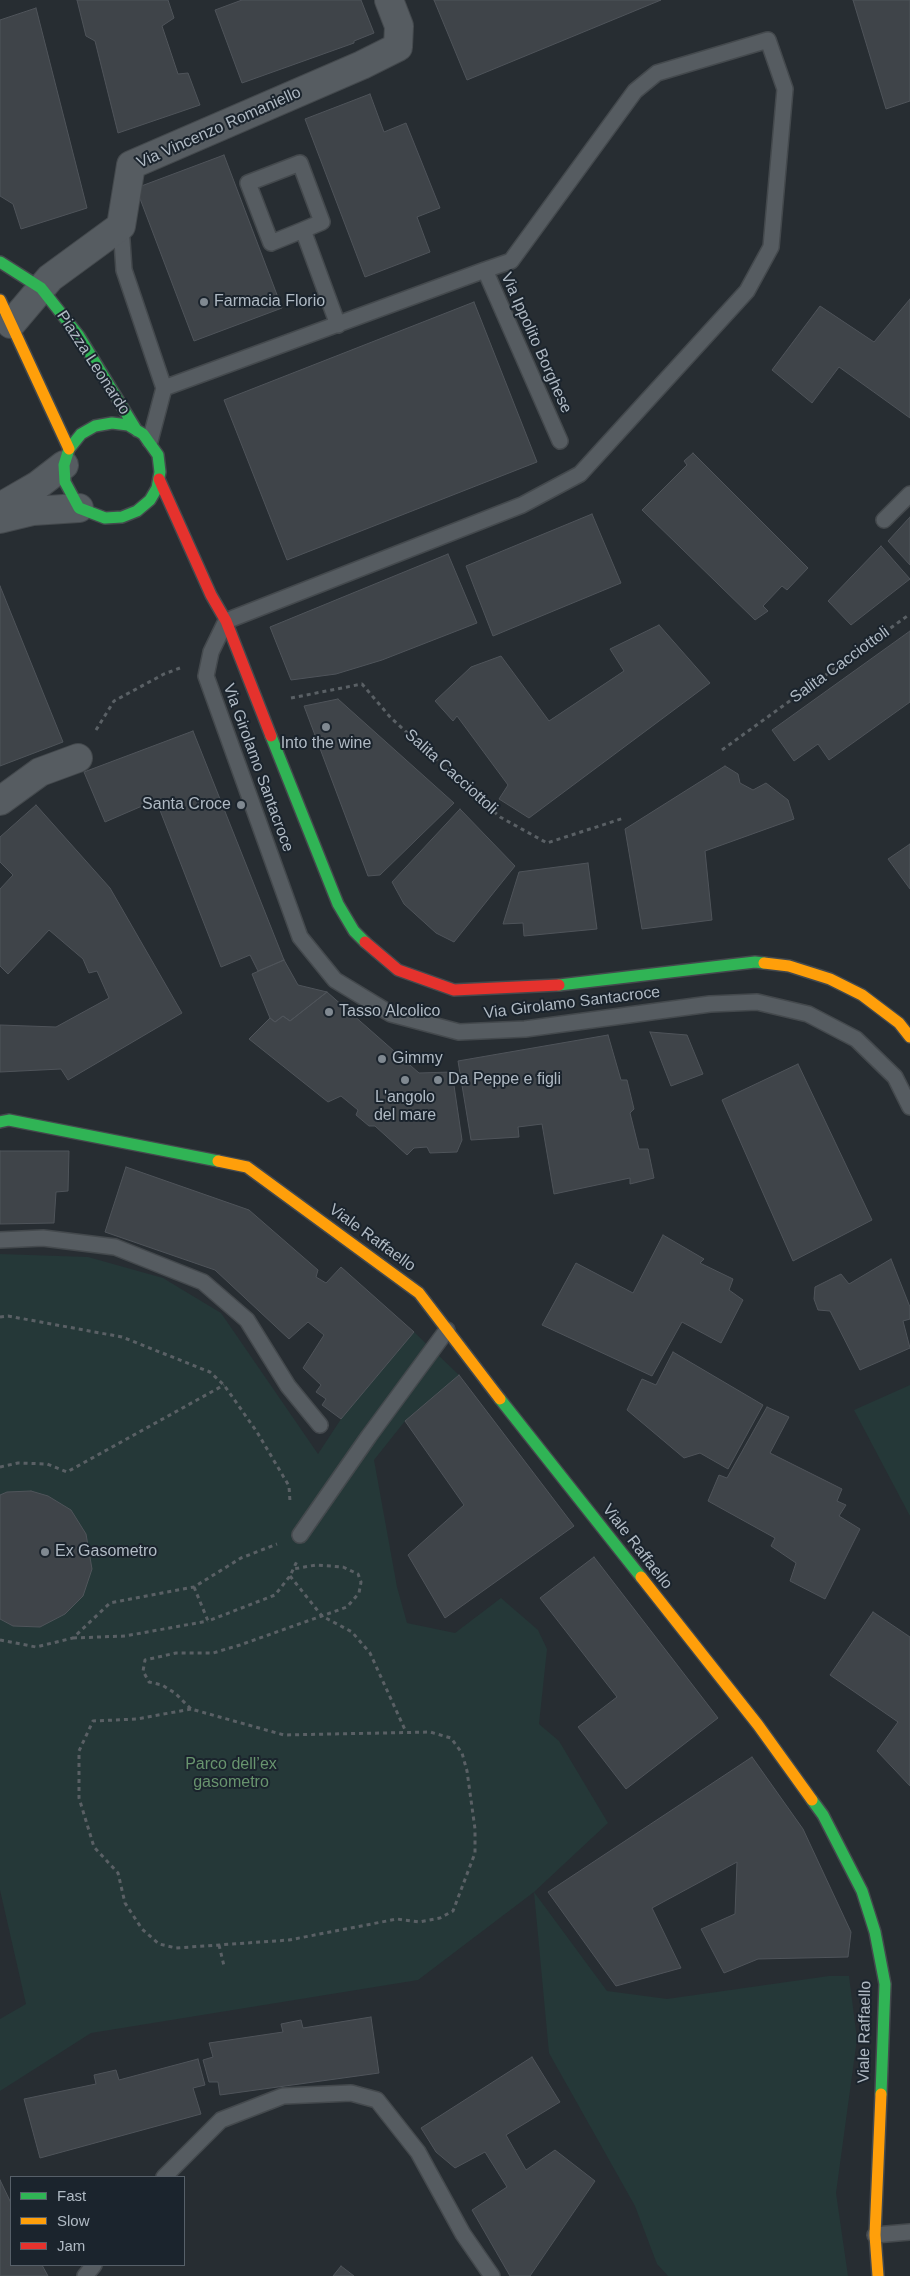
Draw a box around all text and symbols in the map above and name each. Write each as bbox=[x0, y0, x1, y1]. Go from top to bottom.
street label: Via Vincenzo Romaniello bbox=[134, 83, 304, 173]
street label: Via Ippolito Borghese bbox=[496, 270, 576, 416]
place label: Farmacia Florio bbox=[214, 292, 325, 312]
marker: Farmacia Florio bbox=[198, 296, 210, 308]
street label: Piazza Leonardo bbox=[52, 307, 134, 419]
street label: Salita Cacciottoli bbox=[787, 622, 893, 708]
street label: Via Girolamo Santacroce bbox=[219, 681, 297, 855]
marker: Into the wine bbox=[320, 721, 332, 733]
street label: Salita Cacciottoli bbox=[401, 725, 501, 819]
place label: Into the wine bbox=[281, 734, 371, 754]
place label: Santa Croce bbox=[142, 795, 231, 815]
marker: Santa Croce bbox=[235, 799, 247, 811]
street label: Via Girolamo Santacroce bbox=[483, 983, 661, 1023]
place label: Tasso Alcolico bbox=[339, 1002, 440, 1022]
marker: Tasso Alcolico bbox=[323, 1006, 335, 1018]
place label: Gimmy bbox=[392, 1049, 443, 1069]
marker: Gimmy bbox=[376, 1053, 388, 1065]
place label: Da Peppe e figli bbox=[448, 1070, 561, 1090]
marker: L'angolo del mare bbox=[399, 1074, 411, 1086]
marker: Da Peppe e figli bbox=[432, 1074, 444, 1086]
place label: L'angolo del mare bbox=[374, 1088, 436, 1126]
street label: Viale Raffaello bbox=[325, 1200, 419, 1276]
street label: Viale Raffaello bbox=[598, 1501, 676, 1593]
place label: Ex Gasometro bbox=[55, 1542, 157, 1562]
marker: Ex Gasometro bbox=[39, 1546, 51, 1558]
park label: Parco dell’ex gasometro bbox=[185, 1755, 277, 1793]
street label: Viale Raffaello bbox=[855, 1981, 875, 2083]
legend bbox=[10, 2176, 185, 2266]
text: Fast bbox=[57, 2187, 86, 2204]
text: Slow bbox=[57, 2212, 90, 2229]
text: Jam bbox=[57, 2237, 85, 2254]

